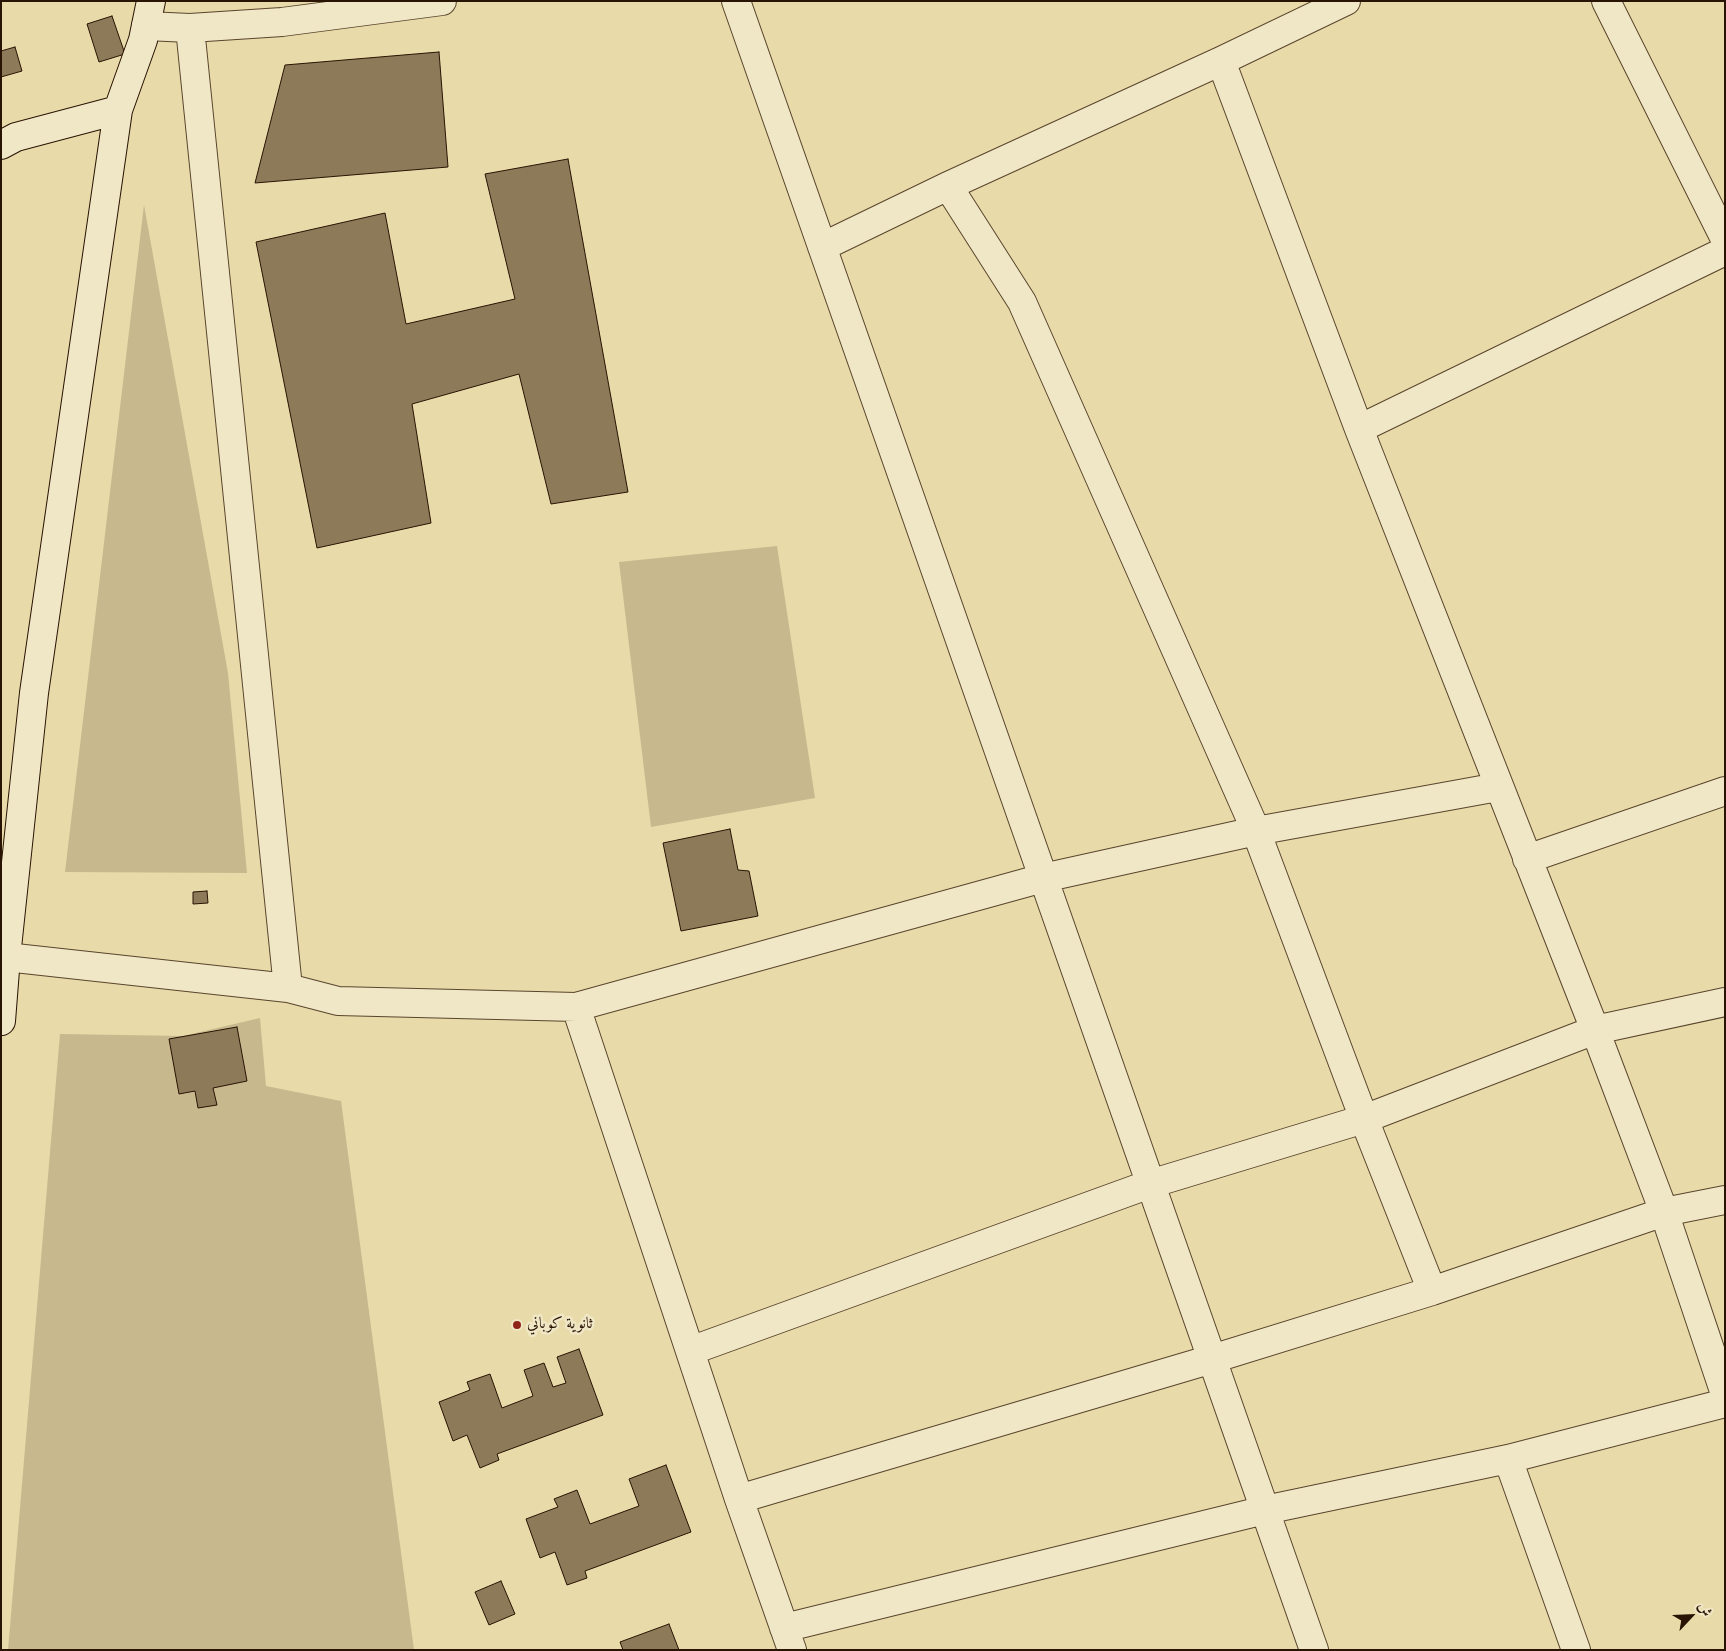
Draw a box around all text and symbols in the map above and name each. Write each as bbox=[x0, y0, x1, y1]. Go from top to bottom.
place label: ثانوية كوباني bbox=[527, 1315, 593, 1335]
marker: ثانوية كوباني bbox=[511, 1319, 523, 1331]
north arrow bbox=[1666, 1591, 1716, 1641]
text: ش bbox=[1694, 1600, 1716, 1619]

